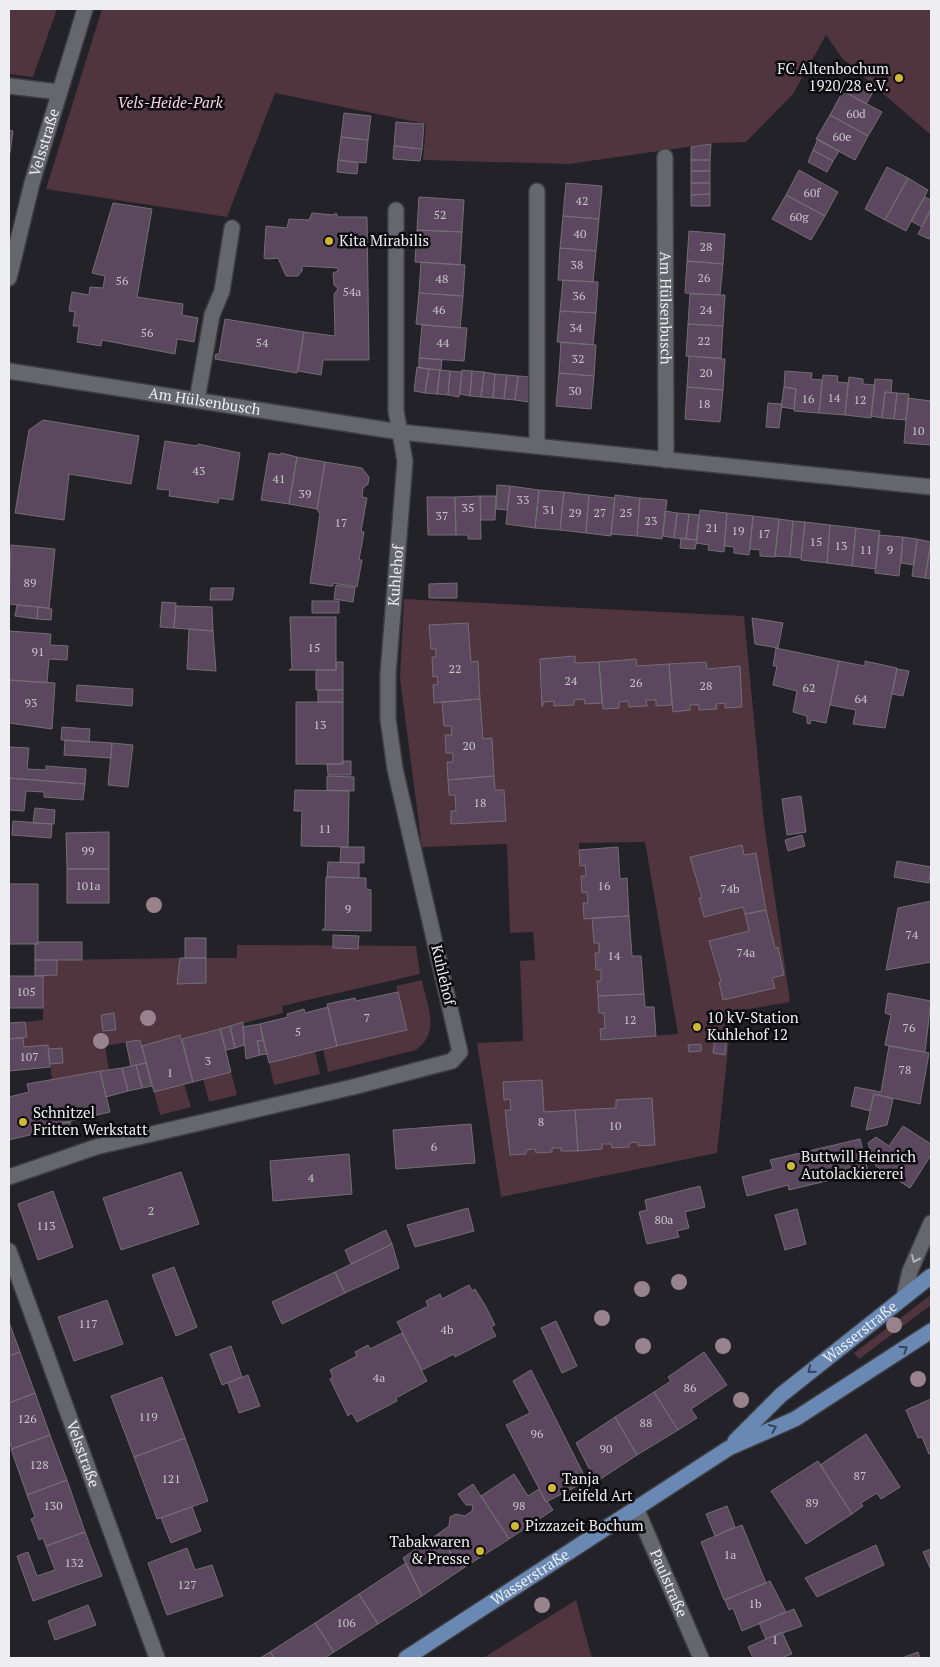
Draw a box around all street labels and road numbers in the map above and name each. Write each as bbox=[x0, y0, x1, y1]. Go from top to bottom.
street label: Velsstraße bbox=[24, 106, 63, 179]
street label: Am Hülsenbusch bbox=[656, 251, 677, 365]
street label: Am Hülsenbusch bbox=[147, 382, 262, 419]
street label: Kuhlehof bbox=[382, 543, 407, 607]
street label: Kuhlehof bbox=[427, 943, 461, 1008]
street label: Wasserstraße bbox=[818, 1296, 901, 1367]
street label: Velsstraße bbox=[62, 1417, 105, 1490]
street label: Wasserstraße bbox=[487, 1544, 572, 1609]
street label: Paulstraße bbox=[646, 1546, 693, 1620]

